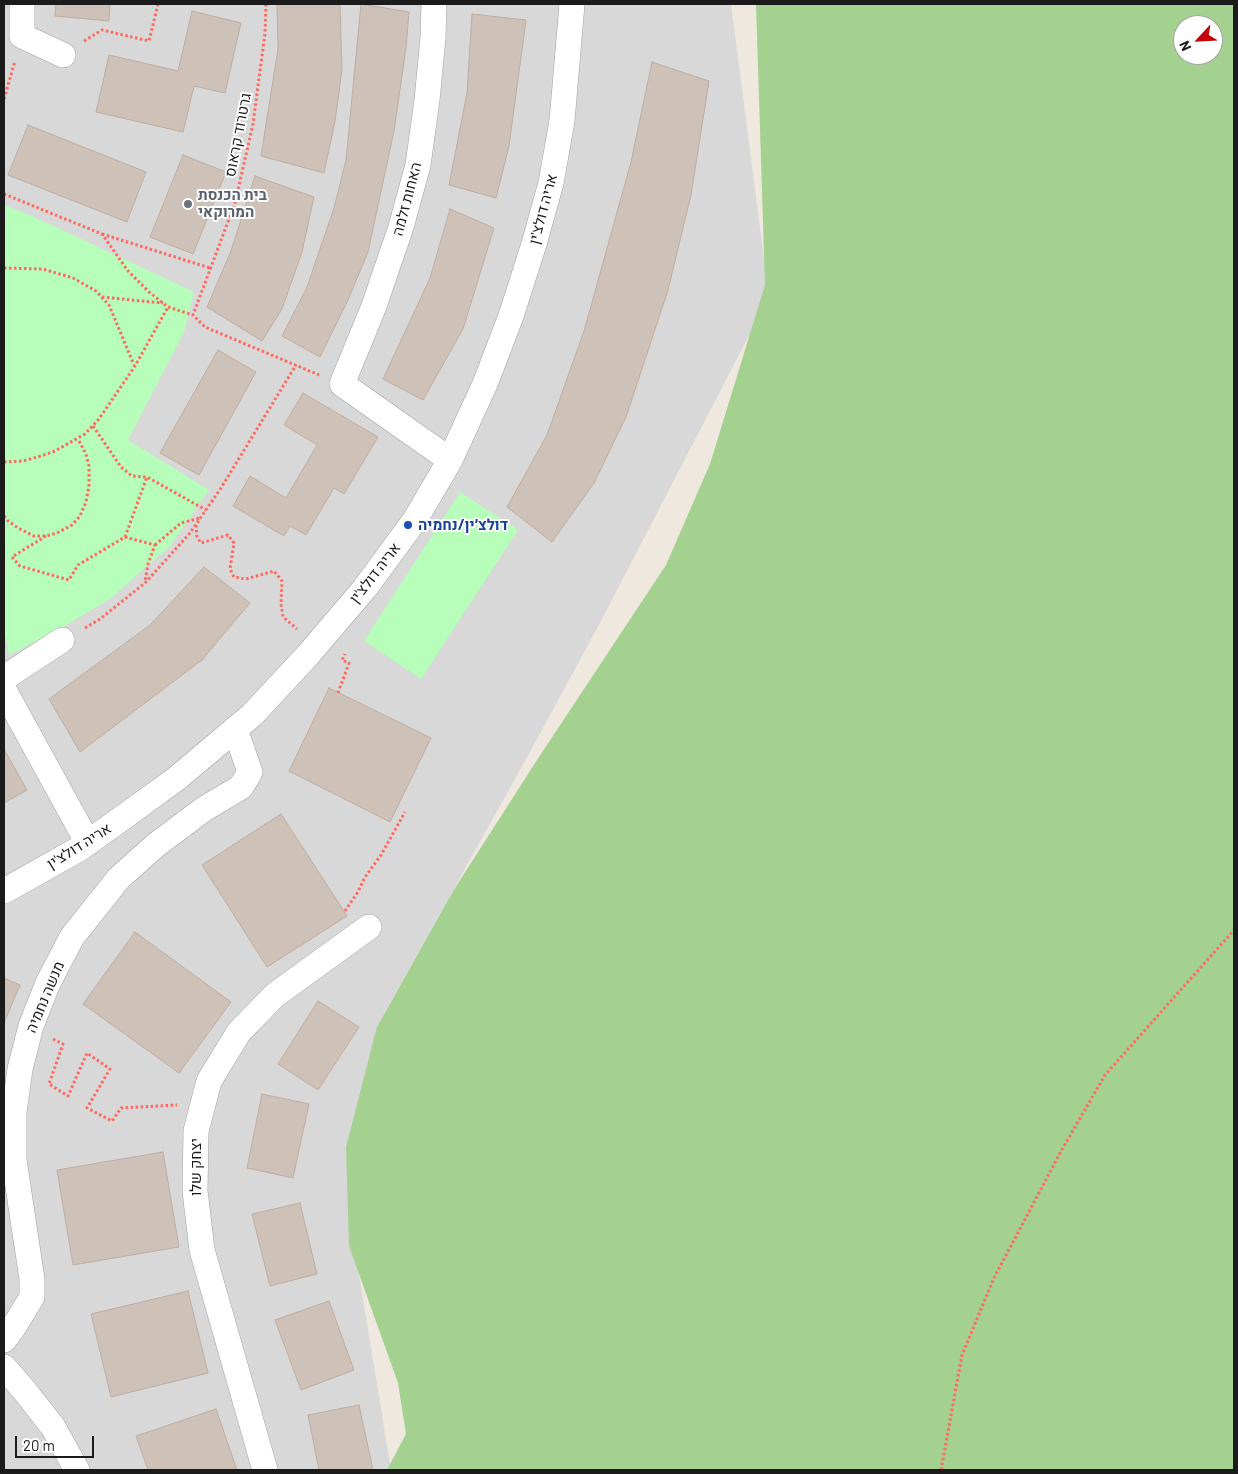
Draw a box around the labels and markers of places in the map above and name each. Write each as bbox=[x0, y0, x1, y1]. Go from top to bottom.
place label: בית הכנסת המרוקאי bbox=[198, 186, 267, 221]
marker: בית הכנסת המרוקאי bbox=[182, 198, 194, 210]
place label: דולצ׳ין/נחמיה bbox=[418, 516, 508, 534]
marker: דולצ׳ין/נחמיה bbox=[402, 519, 414, 531]

